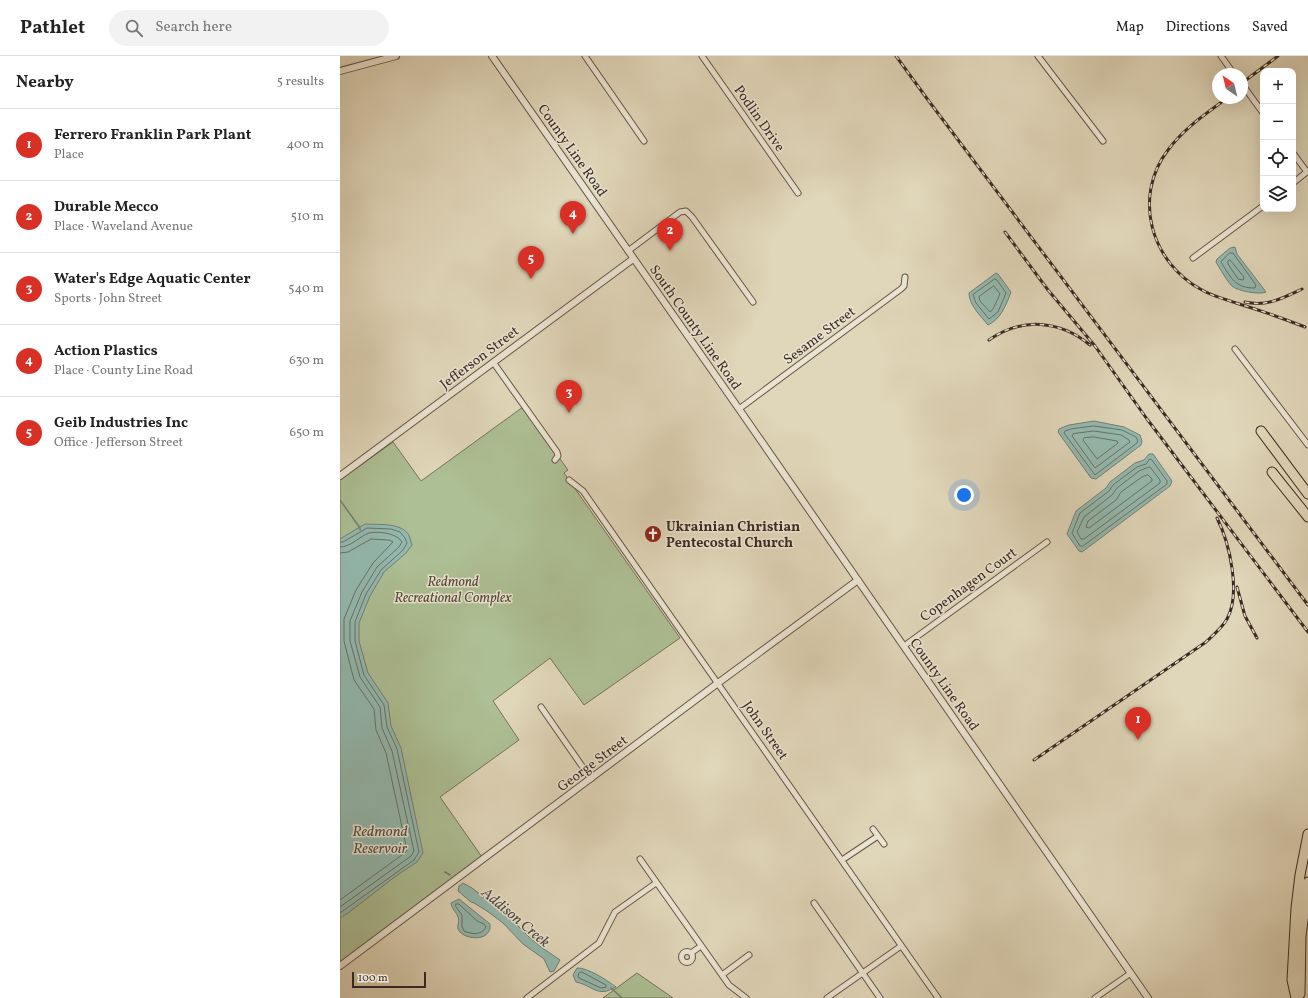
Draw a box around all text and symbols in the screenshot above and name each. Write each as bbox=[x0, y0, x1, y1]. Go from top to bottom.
search box bbox=[109, 10, 389, 46]
text: Pathlet bbox=[20, 15, 85, 41]
icon: search bbox=[123, 17, 145, 39]
text: Search here bbox=[155, 17, 232, 38]
text: Map bbox=[1116, 18, 1144, 37]
text: Directions bbox=[1166, 18, 1230, 37]
text: Saved bbox=[1252, 18, 1288, 37]
north arrow bbox=[1212, 68, 1248, 104]
map controls bbox=[1260, 68, 1296, 212]
button: + bbox=[1260, 68, 1296, 104]
text: Nearby bbox=[16, 71, 74, 94]
text: 5 results bbox=[277, 73, 324, 91]
street label: Podlin Drive bbox=[729, 82, 789, 156]
street label: County Line Road bbox=[533, 101, 611, 201]
button: − bbox=[1260, 104, 1296, 140]
text: Ferrero Franklin Park Plant bbox=[54, 125, 251, 146]
text: 1 bbox=[26, 136, 32, 154]
text: 400 m bbox=[287, 136, 324, 154]
button: locate bbox=[1260, 140, 1296, 176]
text: Place bbox=[54, 146, 84, 164]
button: layers bbox=[1260, 176, 1296, 212]
text: Durable Mecco bbox=[54, 197, 159, 218]
pin: 4 bbox=[560, 201, 586, 234]
text: 2 bbox=[26, 208, 32, 226]
text: 510 m bbox=[291, 208, 324, 226]
text: Place · Waveland Avenue bbox=[54, 218, 193, 236]
pin: 2 bbox=[657, 218, 683, 251]
pin: 5 bbox=[518, 246, 544, 279]
street label: South County Line Road bbox=[644, 262, 745, 394]
text: Water's Edge Aquatic Center bbox=[54, 269, 251, 290]
text: 3 bbox=[26, 280, 32, 298]
text: 540 m bbox=[288, 280, 324, 298]
text: Sports · John Street bbox=[54, 290, 162, 308]
street label: Sesame Street bbox=[780, 303, 860, 370]
street label: Jefferson Street bbox=[437, 322, 523, 394]
text: Action Plastics bbox=[54, 341, 158, 362]
text: 4 bbox=[25, 352, 33, 370]
text: 630 m bbox=[289, 352, 324, 370]
text: Place · County Line Road bbox=[54, 362, 193, 380]
pin: 3 bbox=[556, 380, 582, 413]
text: Geib Industries Inc bbox=[54, 413, 188, 434]
text: 5 bbox=[26, 424, 32, 442]
text: 650 m bbox=[290, 424, 324, 442]
text: Office · Jefferson Street bbox=[54, 434, 183, 452]
your location bbox=[954, 485, 974, 505]
place label: Ukrainian Christian Pentecostal Church bbox=[666, 518, 800, 553]
church icon: Ukrainian Christian Pentecostal Church bbox=[643, 524, 663, 544]
street label: Copenhagen Court bbox=[917, 544, 1021, 627]
park label: Redmond Recreational Complex bbox=[394, 573, 512, 608]
street label: County Line Road bbox=[905, 635, 983, 735]
street label: John Street bbox=[737, 698, 792, 764]
pin: 1 bbox=[1125, 707, 1151, 740]
street label: George Street bbox=[554, 731, 632, 797]
water label: Redmond Reservoir bbox=[352, 822, 408, 860]
water label: Addison Creek bbox=[476, 883, 554, 953]
scale bar bbox=[352, 970, 426, 989]
text: 100 m bbox=[358, 971, 388, 986]

